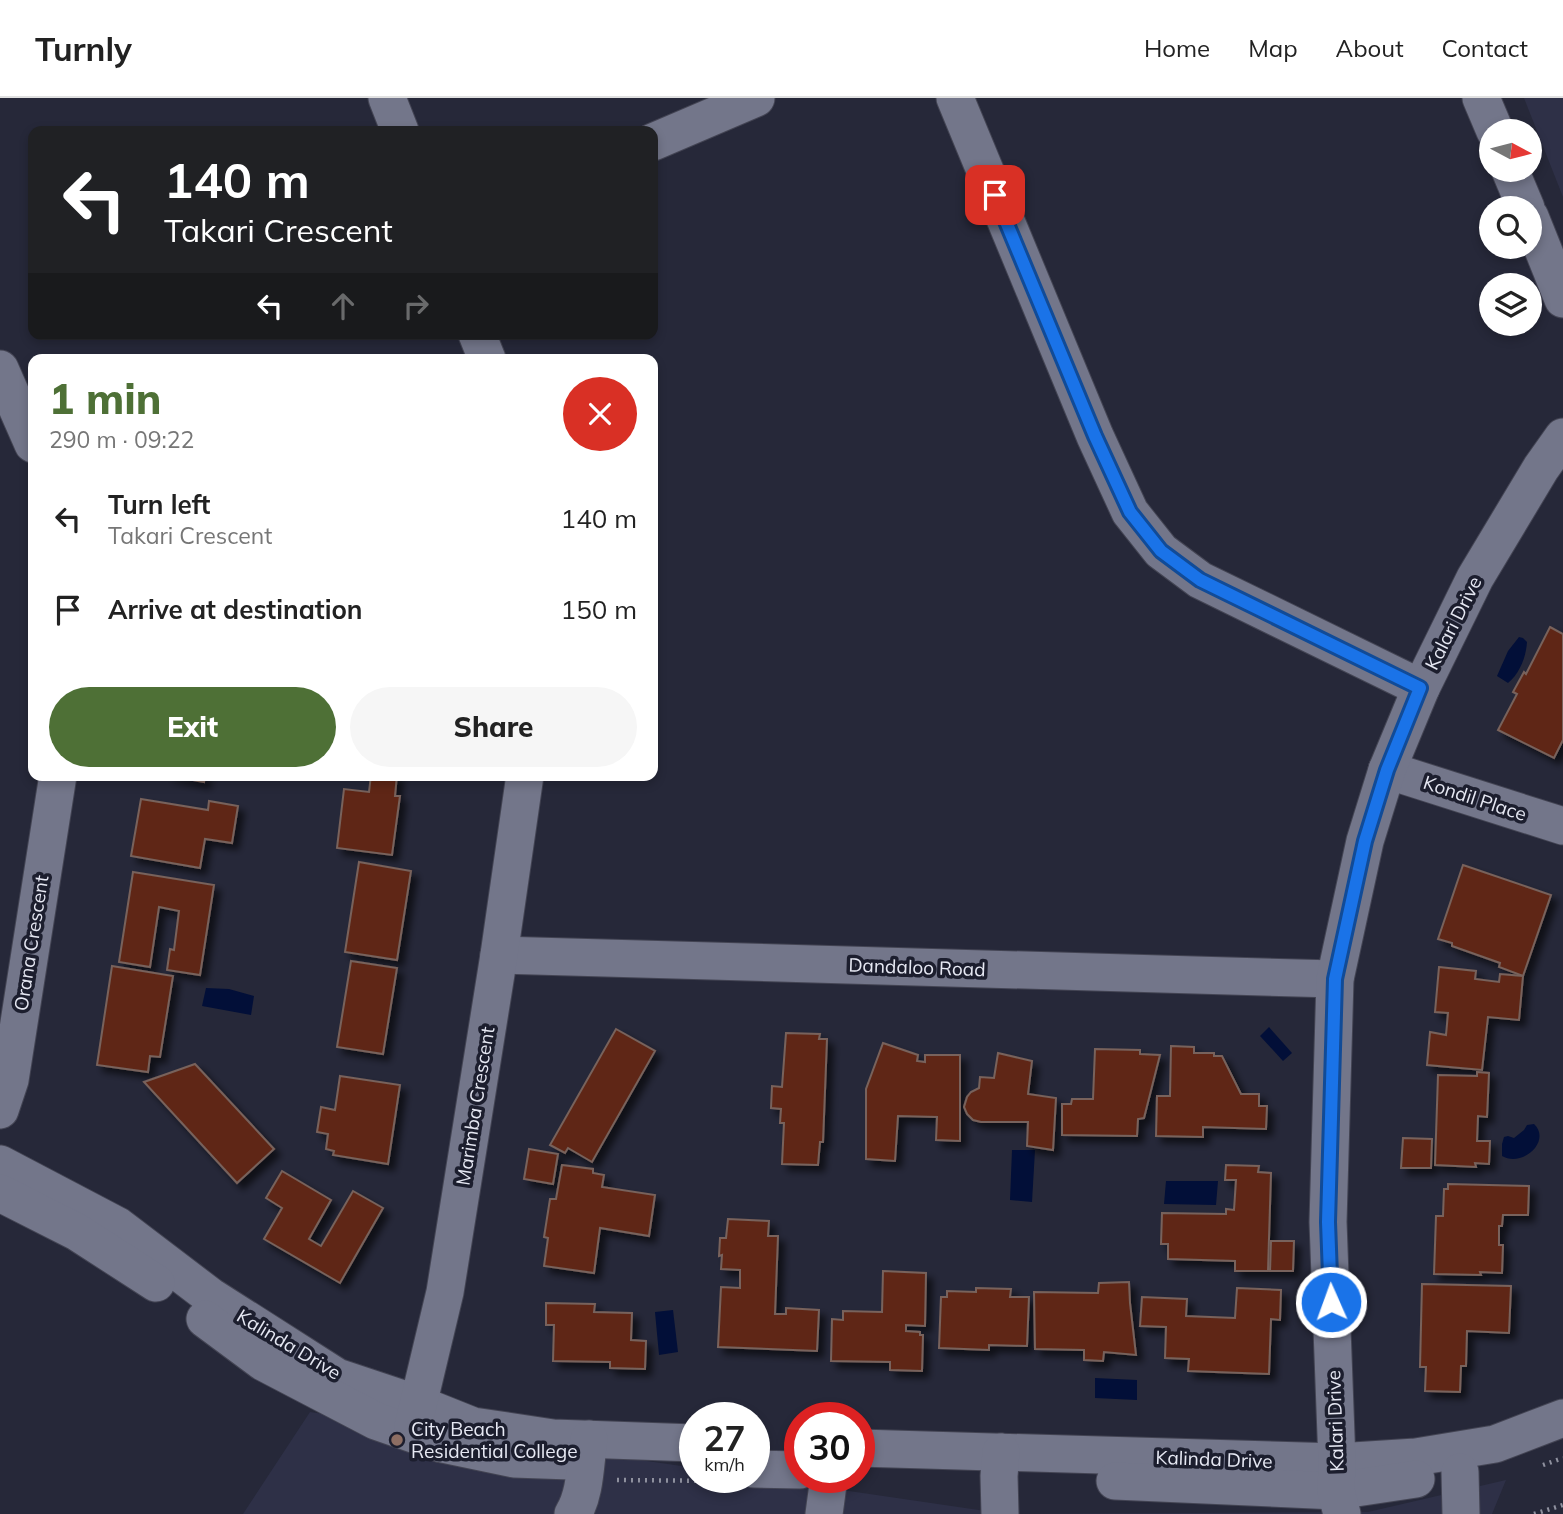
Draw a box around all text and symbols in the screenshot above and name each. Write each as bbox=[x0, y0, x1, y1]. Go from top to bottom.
text: Turnly bbox=[35, 28, 132, 69]
text: Home bbox=[1144, 33, 1210, 63]
text: Map bbox=[1248, 33, 1298, 63]
text: About bbox=[1336, 33, 1404, 63]
text: Contact bbox=[1442, 33, 1528, 63]
north arrow bbox=[1479, 119, 1542, 182]
map controls bbox=[1479, 119, 1542, 336]
text: 140 m bbox=[164, 149, 310, 210]
icon: left bbox=[49, 154, 140, 245]
pin bbox=[965, 165, 1025, 225]
icon: arrive bbox=[976, 176, 1014, 214]
button: search bbox=[1479, 196, 1542, 259]
text: Takari Crescent bbox=[164, 210, 393, 250]
button: layers bbox=[1479, 273, 1542, 336]
icon: left bbox=[251, 287, 289, 325]
icon: ahead bbox=[324, 287, 362, 325]
icon: right bbox=[397, 287, 435, 325]
text: 1 min bbox=[49, 372, 162, 425]
button: close bbox=[563, 377, 637, 451]
text: 290 m · 09:22 bbox=[49, 425, 194, 454]
text: Turn left bbox=[108, 488, 210, 521]
icon: left bbox=[49, 500, 87, 538]
text: 140 m bbox=[561, 502, 637, 535]
text: Takari Crescent bbox=[108, 521, 272, 550]
street label: Kalari Drive bbox=[1419, 572, 1487, 674]
icon: arrive bbox=[49, 591, 87, 629]
text: Arrive at destination bbox=[108, 593, 363, 626]
text: 150 m bbox=[561, 593, 637, 626]
button: Exit bbox=[49, 687, 336, 767]
button: Share bbox=[350, 687, 637, 767]
street label: Kondil Place bbox=[1420, 770, 1530, 826]
street label: Orana Crescent bbox=[8, 873, 54, 1013]
street label: Dandaloo Road bbox=[848, 953, 986, 981]
street label: Marimba Crescent bbox=[451, 1025, 499, 1187]
position arrow bbox=[1294, 1265, 1368, 1339]
street label: Kalinda Drive bbox=[233, 1304, 345, 1384]
street label: Kalari Drive bbox=[1321, 1370, 1349, 1472]
speed limit sign: 30 bbox=[784, 1402, 875, 1493]
text: 27 bbox=[703, 1416, 746, 1460]
place label: City Beach Residential College bbox=[411, 1417, 578, 1463]
marker: City Beach Residential College bbox=[389, 1432, 405, 1448]
street label: Kalinda Drive bbox=[1155, 1445, 1273, 1473]
text: km/h bbox=[704, 1453, 745, 1476]

